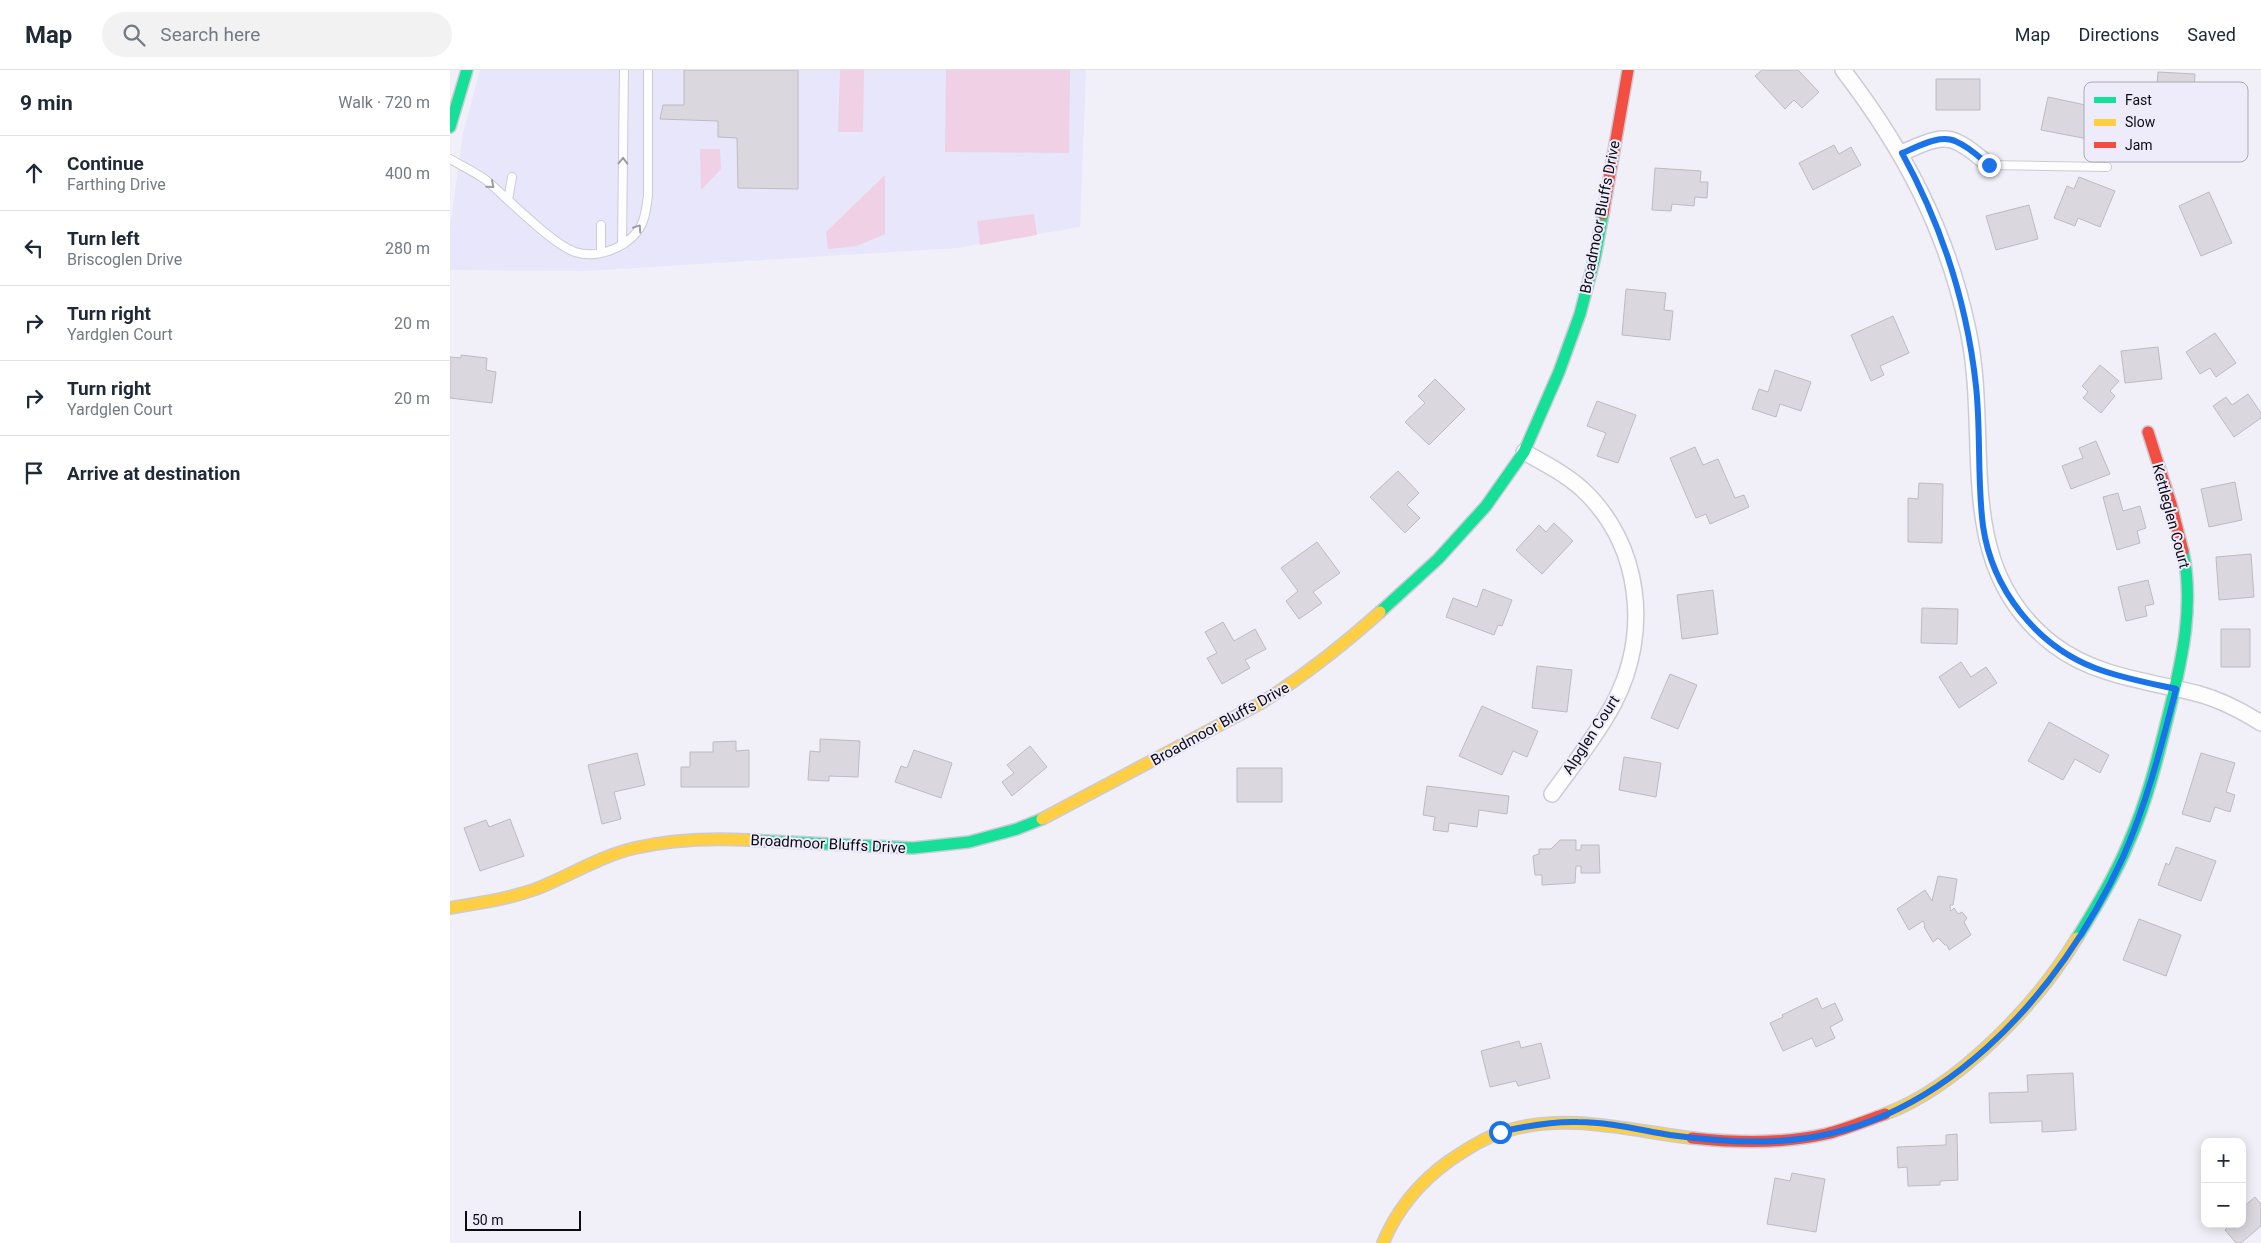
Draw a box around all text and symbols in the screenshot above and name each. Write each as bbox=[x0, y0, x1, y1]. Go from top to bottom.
search box bbox=[102, 12, 452, 57]
text: Map bbox=[25, 21, 72, 49]
icon: search bbox=[120, 21, 148, 49]
text: Search here bbox=[160, 23, 260, 46]
text: Map bbox=[2015, 24, 2050, 45]
text: Directions bbox=[2078, 24, 2159, 45]
text: Saved bbox=[2187, 24, 2236, 45]
legend bbox=[2084, 82, 2248, 162]
text: 9 min bbox=[20, 91, 73, 115]
text: Fast bbox=[2125, 92, 2152, 108]
text: Walk · 720 m bbox=[338, 93, 430, 112]
text: Slow bbox=[2125, 114, 2156, 130]
text: Jam bbox=[2125, 137, 2153, 153]
street label: Broadmoor Bluffs Drive bbox=[1576, 139, 1624, 295]
text: Continue bbox=[67, 152, 144, 175]
route end bbox=[1978, 154, 2001, 177]
one-way arrow bbox=[617, 156, 628, 164]
icon: ahead bbox=[20, 159, 48, 187]
text: 400 m bbox=[385, 164, 430, 183]
text: Farthing Drive bbox=[67, 175, 166, 194]
one-way arrow bbox=[485, 179, 494, 188]
one-way arrow bbox=[631, 224, 641, 233]
text: Turn left bbox=[67, 227, 140, 250]
icon: left bbox=[20, 234, 48, 262]
text: 280 m bbox=[385, 239, 430, 258]
text: Briscoglen Drive bbox=[67, 250, 182, 269]
text: Turn right bbox=[67, 302, 151, 325]
icon: right bbox=[20, 309, 48, 337]
text: 20 m bbox=[394, 314, 430, 333]
text: Yardglen Court bbox=[67, 325, 173, 344]
text: Turn right bbox=[67, 377, 151, 400]
icon: right bbox=[20, 384, 48, 412]
text: 20 m bbox=[394, 389, 430, 408]
text: Yardglen Court bbox=[67, 400, 173, 419]
icon: arrive bbox=[20, 459, 48, 487]
text: Arrive at destination bbox=[67, 462, 240, 485]
street label: Kettleglen Court bbox=[2148, 462, 2194, 570]
street label: Broadmoor Bluffs Drive bbox=[1148, 678, 1292, 770]
street label: Alpglen Court bbox=[1559, 692, 1623, 778]
street label: Broadmoor Bluffs Drive bbox=[750, 831, 906, 857]
route start bbox=[1489, 1121, 1512, 1144]
map controls bbox=[2201, 1138, 2246, 1228]
button: + bbox=[2201, 1138, 2246, 1183]
button: − bbox=[2201, 1183, 2246, 1228]
scale bar bbox=[465, 1208, 581, 1231]
text: 50 m bbox=[472, 1212, 504, 1228]

